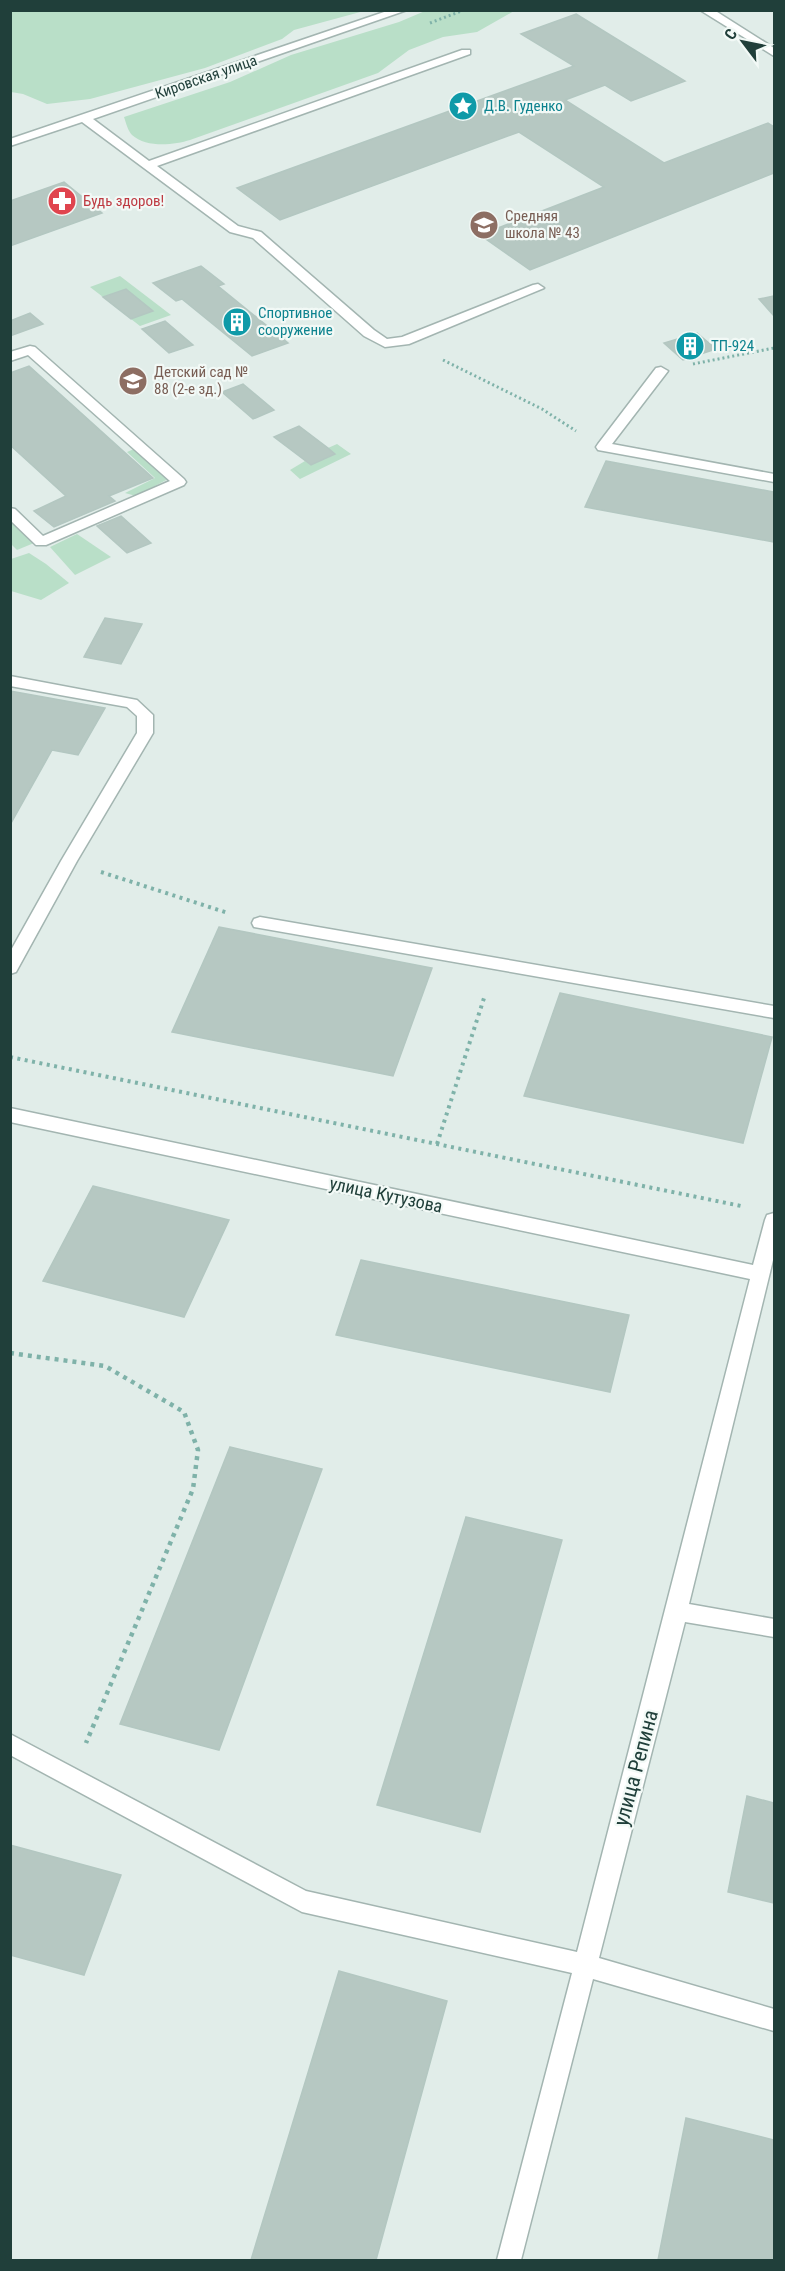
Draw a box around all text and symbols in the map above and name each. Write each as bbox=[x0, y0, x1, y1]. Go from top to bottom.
north arrow bbox=[713, 12, 773, 72]
text: С bbox=[720, 25, 741, 43]
street label: Кировская улица bbox=[153, 51, 259, 103]
place icon: Д.В. Гуденко bbox=[447, 90, 479, 122]
place label: Д.В. Гуденко bbox=[484, 97, 563, 115]
pharmacy icon: Будь здоров! bbox=[46, 185, 78, 217]
place label: Будь здоров! bbox=[83, 192, 164, 210]
place label: Средняя школа № 43 bbox=[505, 207, 580, 242]
school or university icon: Средняя школа № 43 bbox=[468, 209, 500, 241]
place label: Спортивное сооружение bbox=[258, 304, 333, 339]
building icon: Спортивное сооружение bbox=[221, 306, 253, 338]
building icon: ТП-924 bbox=[674, 330, 706, 362]
place label: ТП-924 bbox=[711, 337, 754, 355]
place label: Детский сад № 88 (2-е зд.) bbox=[154, 363, 248, 398]
school or university icon: Детский сад № 88 (2-е зд.) bbox=[117, 365, 149, 397]
street label: улица Кутузова bbox=[328, 1172, 444, 1217]
street label: улица Репина bbox=[609, 1707, 663, 1829]

